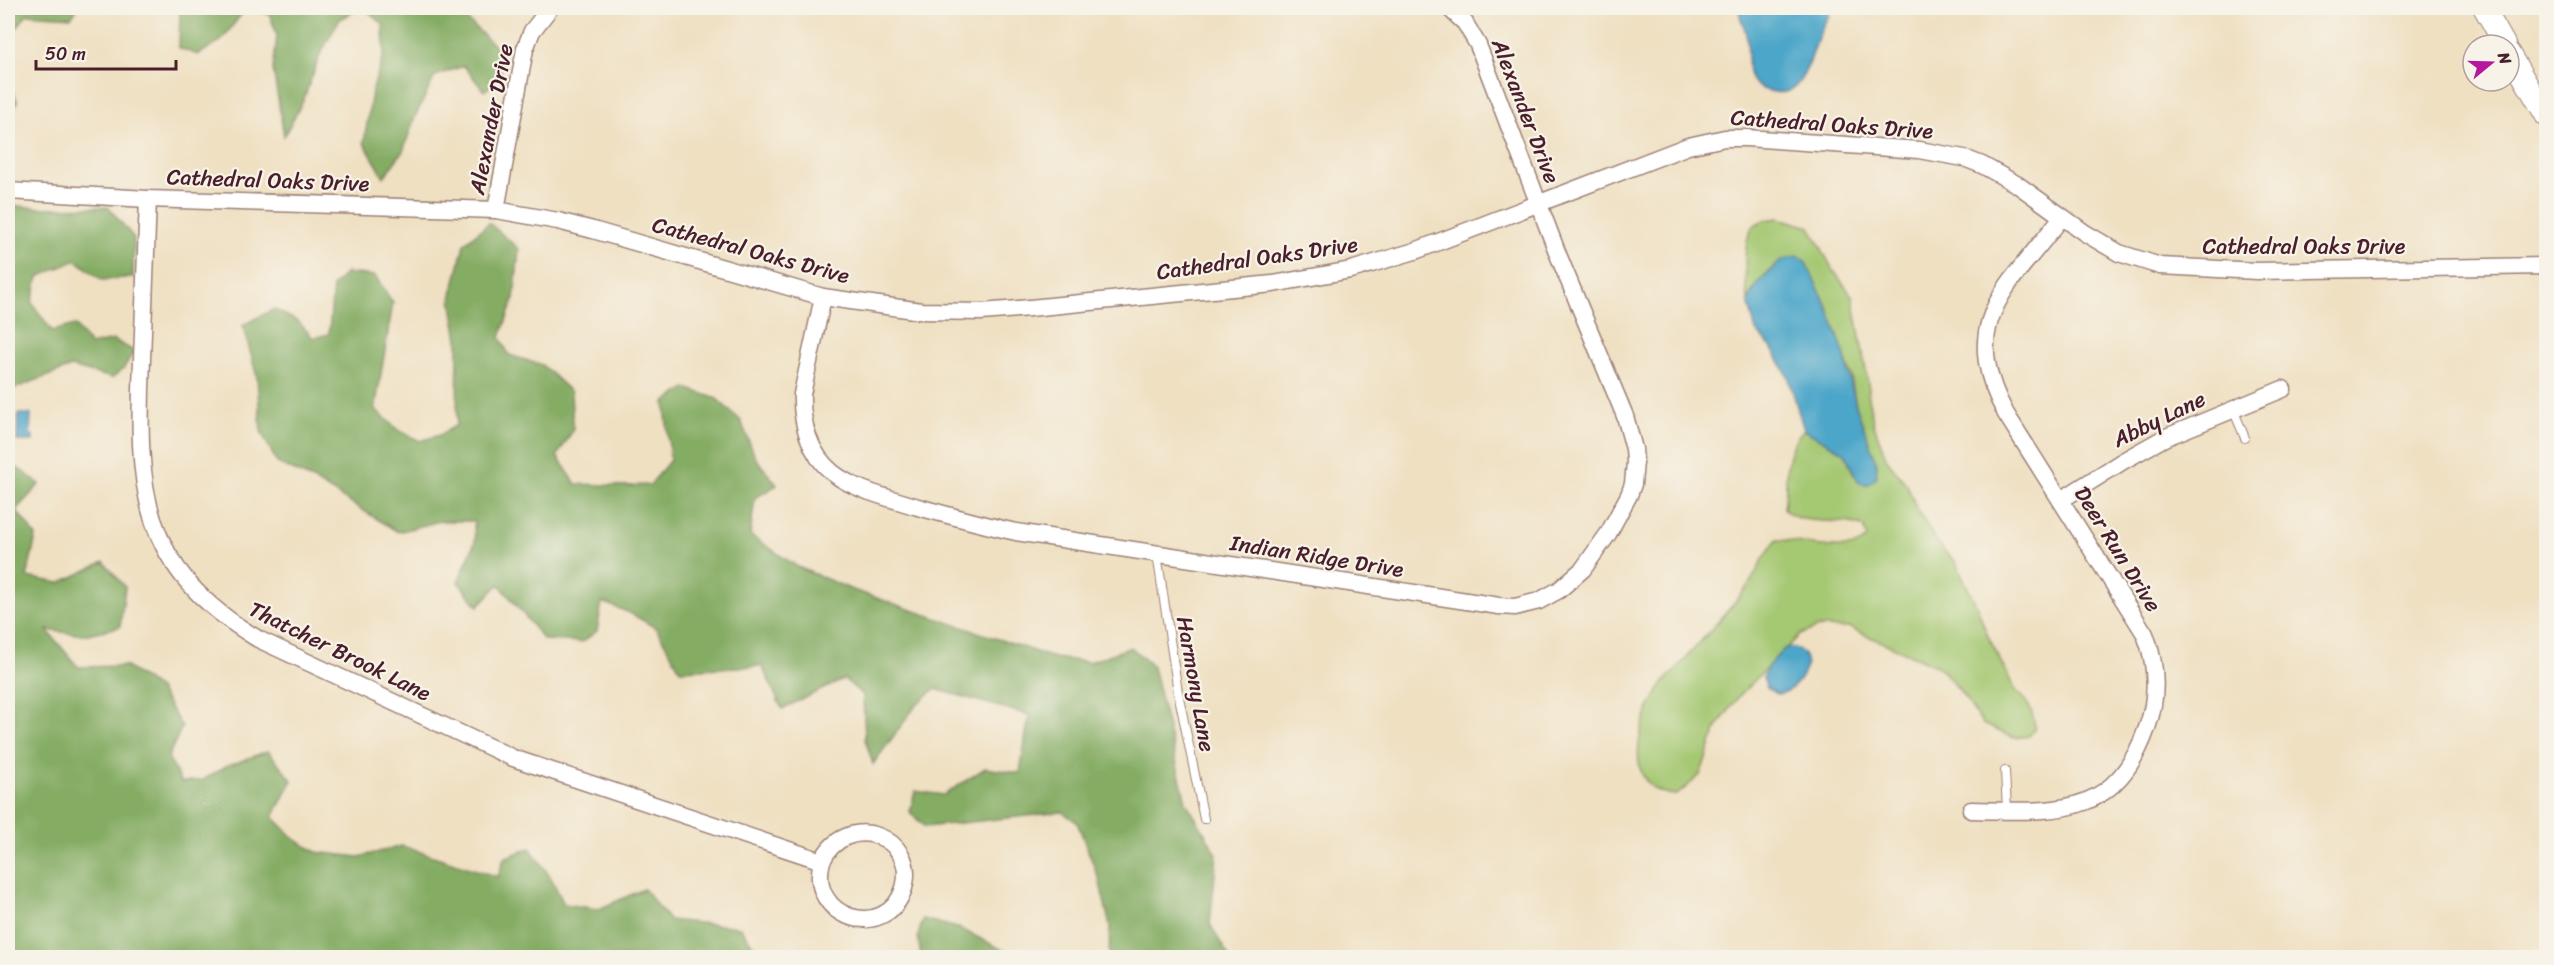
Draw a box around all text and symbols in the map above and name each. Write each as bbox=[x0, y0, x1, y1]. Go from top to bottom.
street label: Alexander Drive bbox=[1480, 32, 1572, 189]
scale bar bbox=[36, 33, 176, 71]
north arrow bbox=[2461, 33, 2521, 93]
text: 50 m bbox=[45, 38, 86, 70]
street label: Alexander Drive bbox=[457, 40, 525, 199]
text: N bbox=[2489, 47, 2521, 69]
street label: Cathedral Oaks Drive bbox=[1729, 97, 1935, 151]
street label: Cathedral Oaks Drive bbox=[166, 157, 370, 203]
street label: Cathedral Oaks Drive bbox=[648, 205, 854, 295]
street label: Cathedral Oaks Drive bbox=[1154, 225, 1361, 291]
street label: Cathedral Oaks Drive bbox=[2203, 227, 2406, 266]
street label: Abby Lane bbox=[2105, 380, 2212, 459]
street label: Deer Run Drive bbox=[2064, 478, 2172, 620]
street label: Indian Ridge Drive bbox=[1226, 523, 1407, 589]
street label: Thatcher Brook Lane bbox=[242, 590, 438, 712]
street label: Harmony Lane bbox=[1165, 613, 1227, 755]

